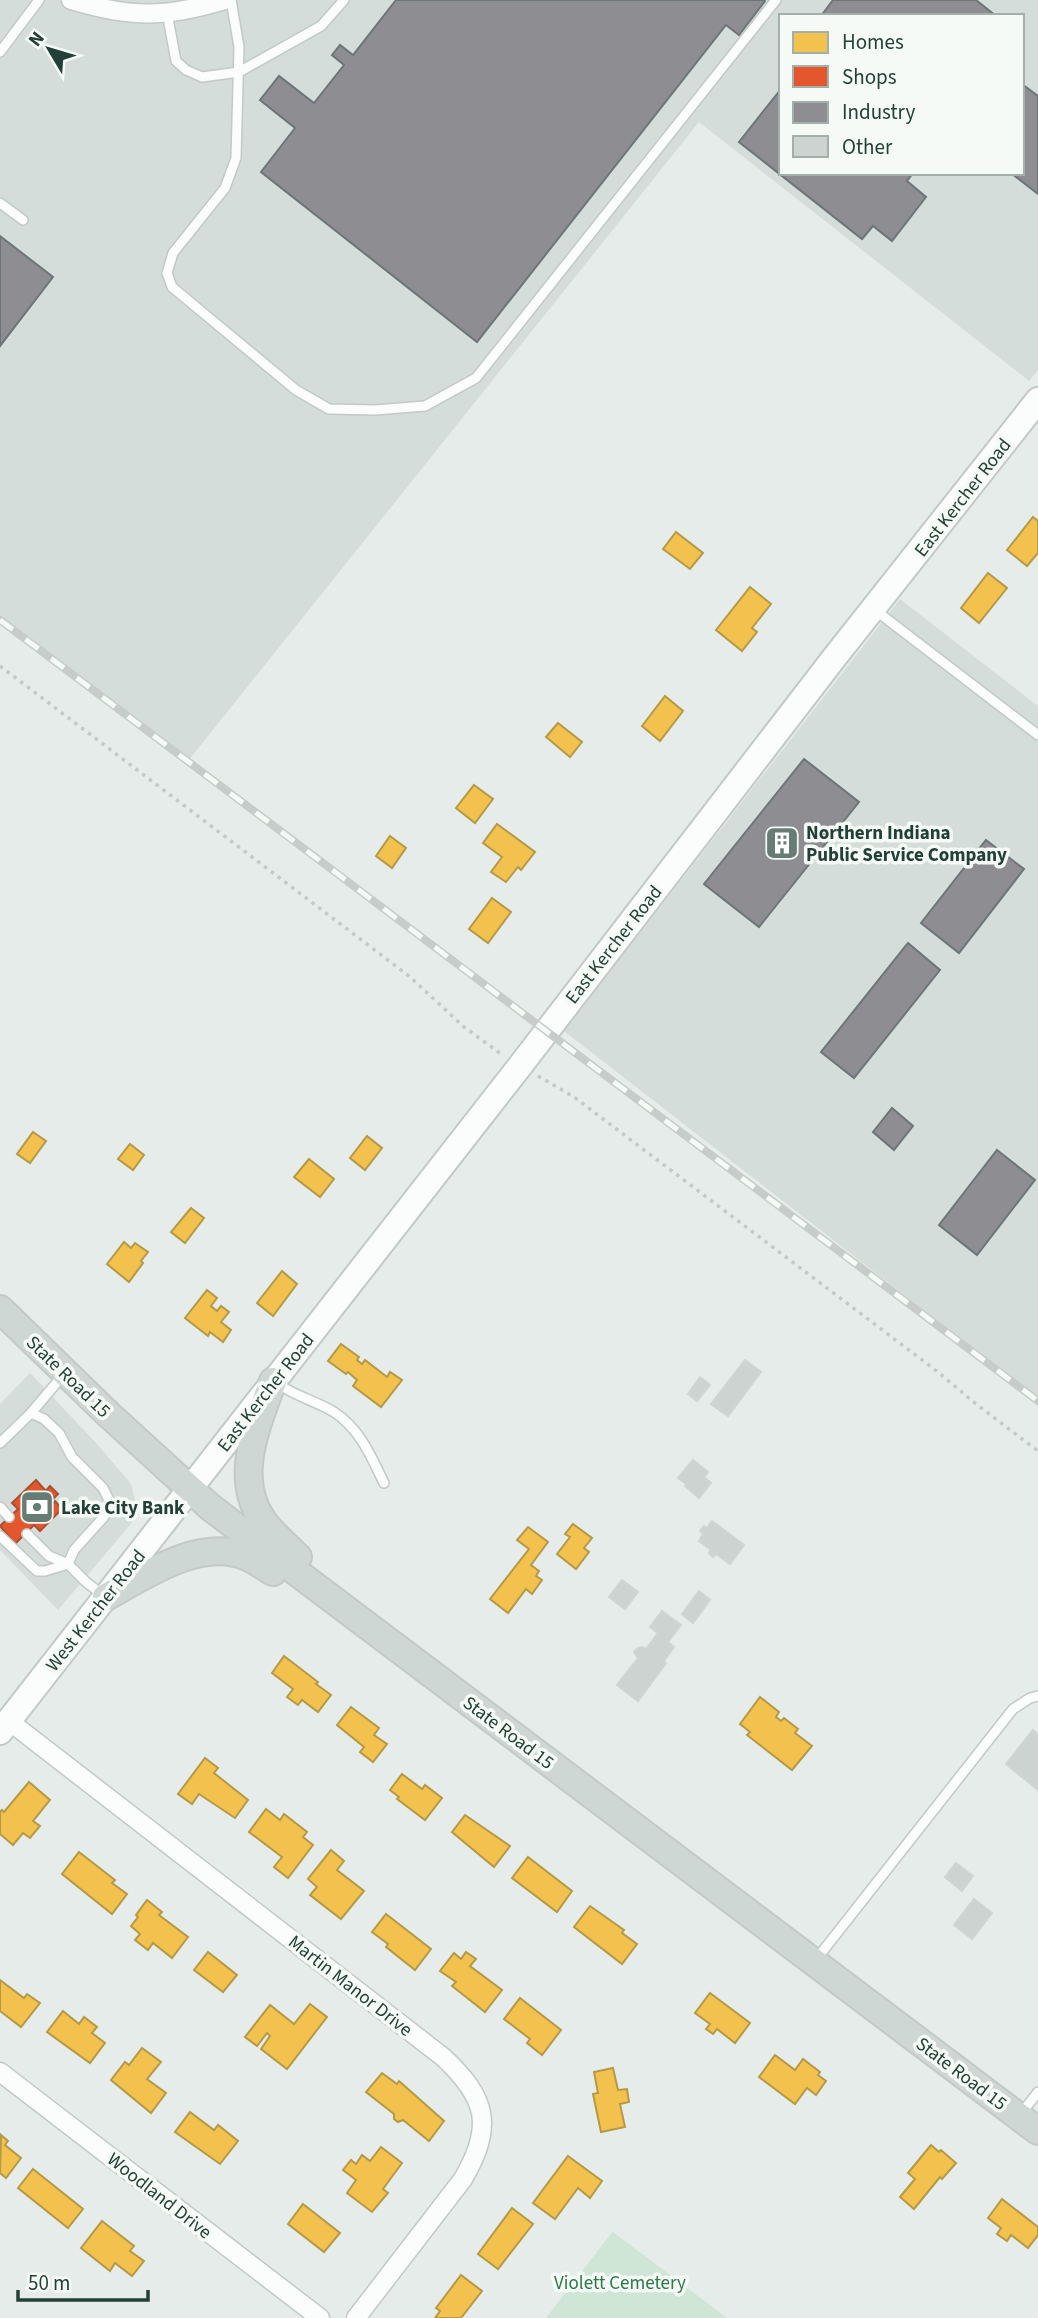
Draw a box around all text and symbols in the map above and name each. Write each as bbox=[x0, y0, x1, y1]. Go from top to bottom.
north arrow bbox=[14, 14, 84, 84]
legend bbox=[779, 14, 1024, 175]
text: N bbox=[22, 26, 51, 53]
text: Homes bbox=[842, 27, 904, 57]
text: Shops bbox=[842, 62, 897, 92]
text: Industry bbox=[842, 97, 915, 127]
text: Other bbox=[842, 132, 893, 162]
street label: East Kercher Road bbox=[908, 433, 1018, 563]
place label: Northern Indiana Public Service Company bbox=[806, 820, 1007, 869]
building icon: Northern Indiana Public Service Company bbox=[763, 824, 801, 862]
street label: East Kercher Road bbox=[559, 880, 669, 1010]
street label: East Kercher Road bbox=[211, 1328, 321, 1458]
street label: State Road 15 bbox=[20, 1330, 116, 1424]
bank icon: Lake City Bank bbox=[18, 1488, 56, 1526]
place label: Lake City Bank bbox=[61, 1495, 185, 1522]
street label: West Kercher Road bbox=[40, 1544, 153, 1678]
street label: State Road 15 bbox=[457, 1690, 559, 1776]
street label: Martin Manor Drive bbox=[282, 1929, 418, 2043]
street label: State Road 15 bbox=[910, 2031, 1012, 2117]
street label: Woodland Drive bbox=[101, 2147, 217, 2246]
scale bar bbox=[18, 2258, 147, 2302]
text: 50 m bbox=[28, 2268, 70, 2298]
park label: Violett Cemetery bbox=[554, 2270, 686, 2297]

